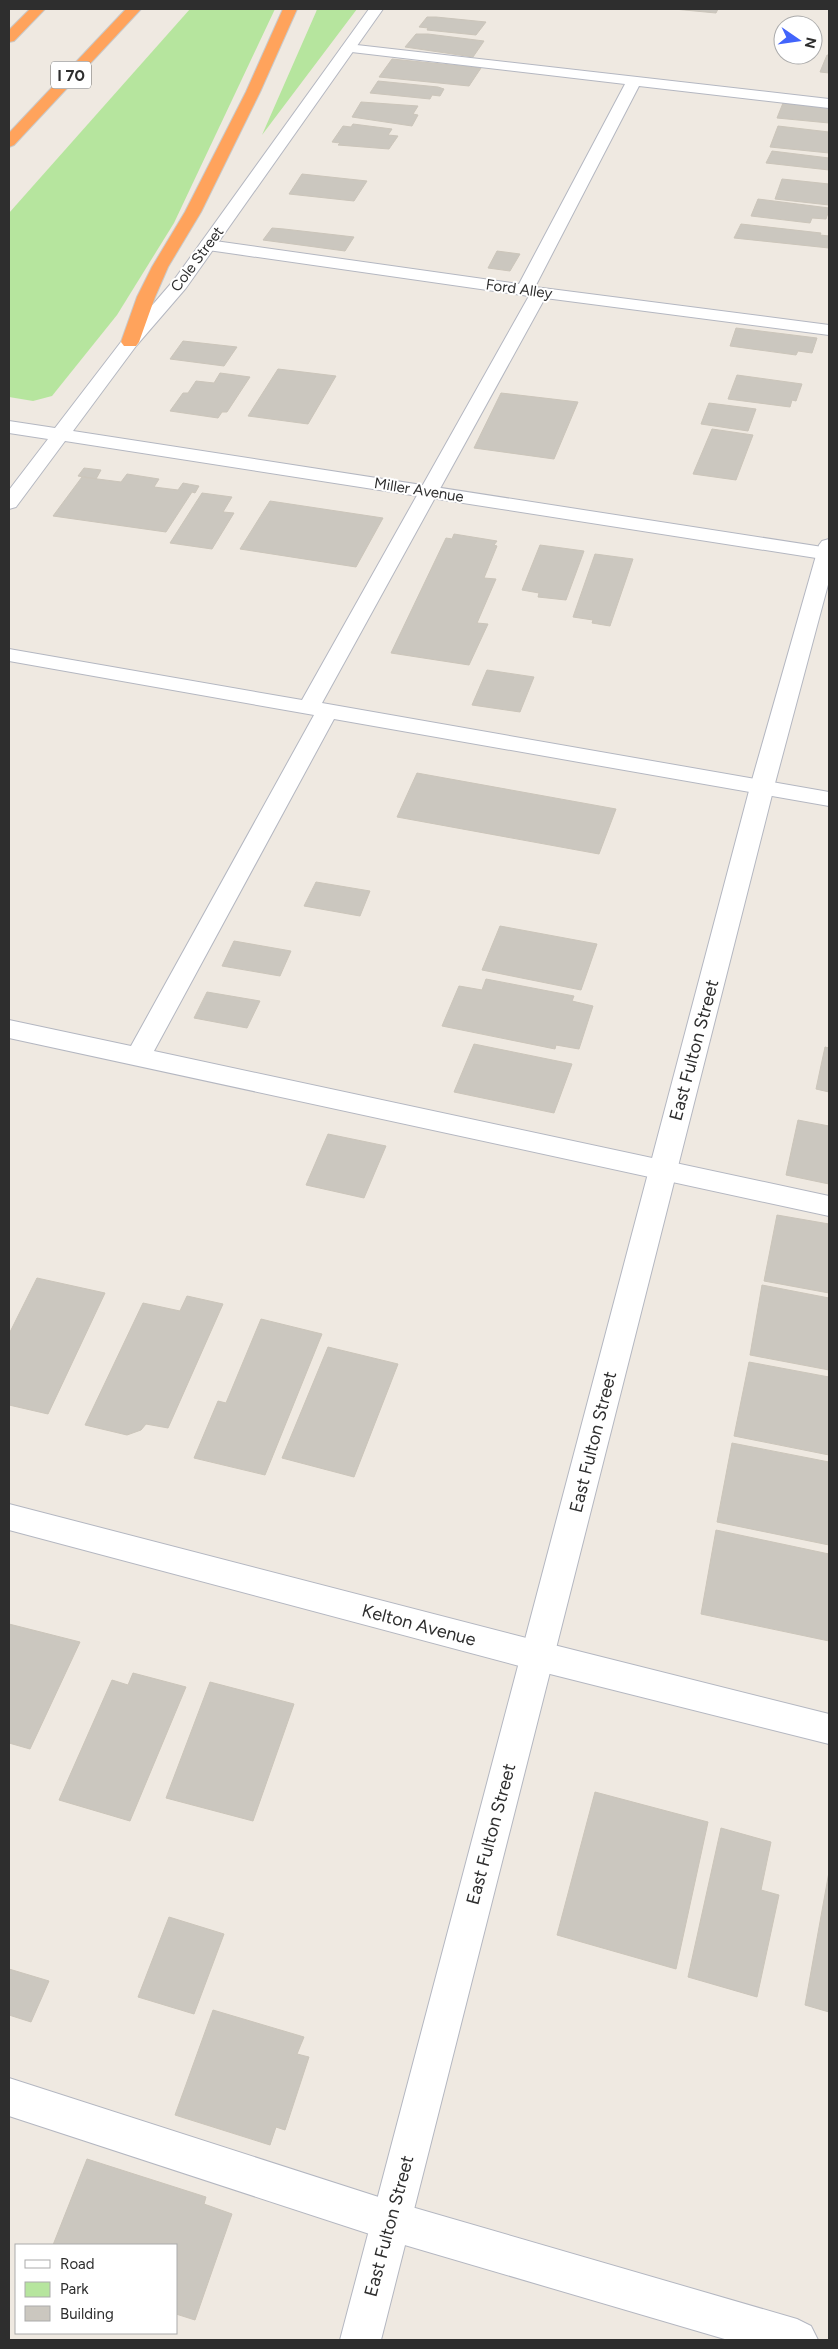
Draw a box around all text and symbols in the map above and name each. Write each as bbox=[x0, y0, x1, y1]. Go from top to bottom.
north arrow bbox=[773, 15, 823, 65]
text: N bbox=[801, 36, 820, 50]
road number: I 70 bbox=[51, 62, 91, 88]
street label: Cole Street bbox=[167, 223, 227, 295]
street label: Ford Alley bbox=[485, 275, 554, 303]
street label: Miller Avenue bbox=[373, 474, 465, 506]
street label: East Fulton Street bbox=[665, 977, 723, 1123]
street label: East Fulton Street bbox=[565, 1369, 621, 1515]
street label: Kelton Avenue bbox=[360, 1599, 479, 1651]
street label: East Fulton Street bbox=[462, 1761, 520, 1907]
street label: East Fulton Street bbox=[360, 2153, 418, 2299]
legend bbox=[15, 2244, 178, 2334]
text: Road bbox=[60, 2255, 95, 2273]
text: Park bbox=[60, 2280, 89, 2298]
text: Building bbox=[60, 2305, 114, 2323]

